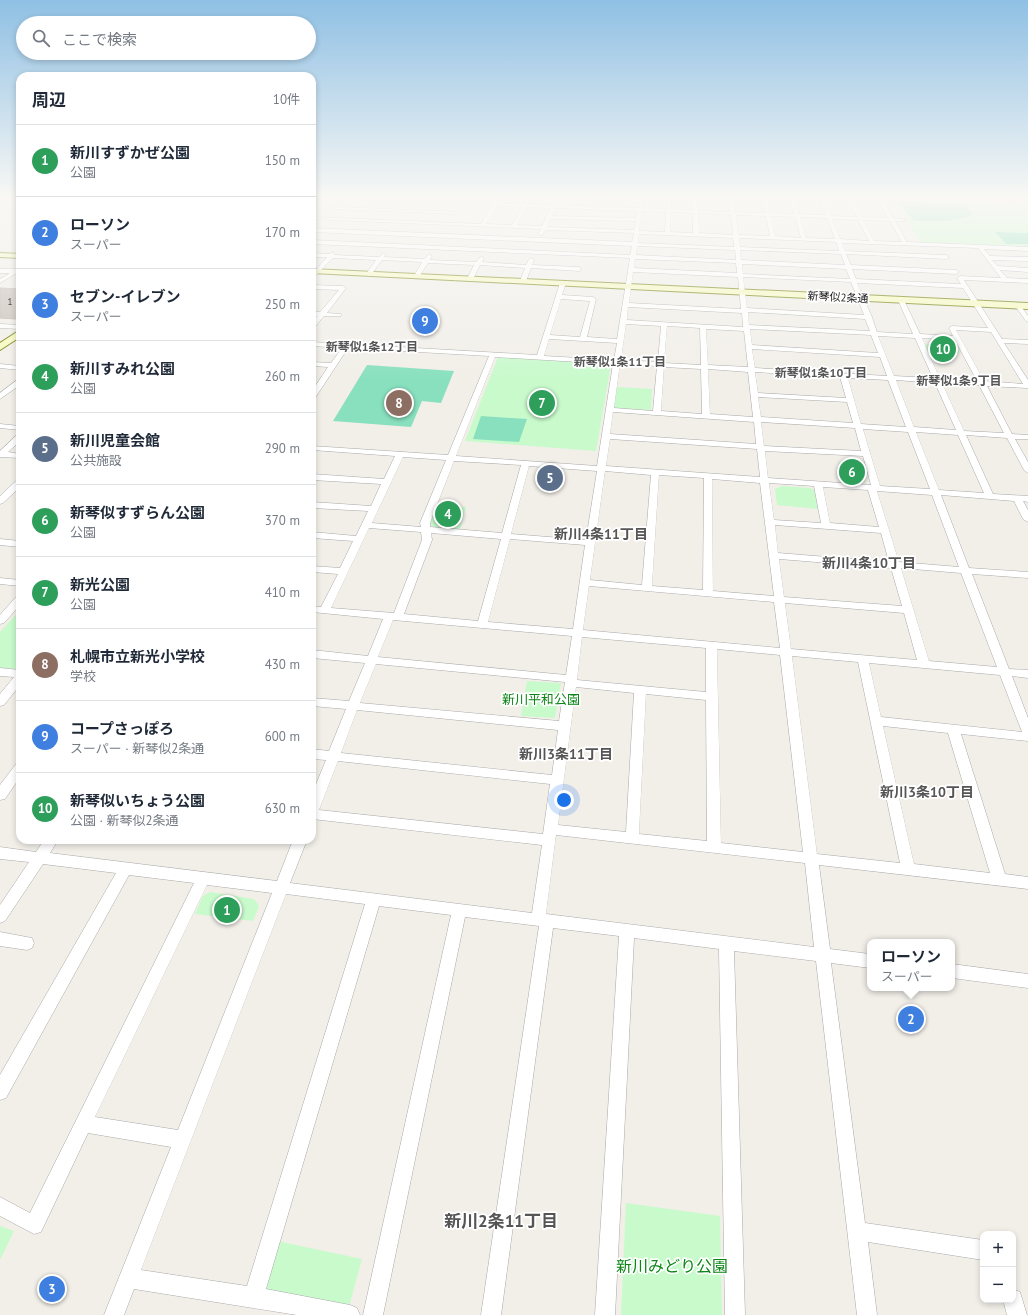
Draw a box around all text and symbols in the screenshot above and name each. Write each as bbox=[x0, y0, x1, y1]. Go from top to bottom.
search box bbox=[16, 16, 316, 60]
icon: search bbox=[30, 27, 52, 49]
text: ここで検索 bbox=[62, 30, 137, 49]
text: 周辺 bbox=[32, 89, 66, 111]
text: 10件 bbox=[273, 91, 300, 108]
text: 新川すずかぜ公園 bbox=[70, 143, 190, 162]
text: 1 bbox=[41, 152, 49, 169]
text: 150 m bbox=[265, 152, 300, 169]
text: 公園 bbox=[70, 164, 96, 181]
text: ローソン bbox=[70, 215, 130, 234]
text: 2 bbox=[41, 224, 49, 241]
text: 170 m bbox=[265, 224, 300, 241]
text: スーパー bbox=[70, 236, 122, 253]
text: セブン-イレブン bbox=[70, 287, 180, 306]
street label: 新琴似2条通 bbox=[807, 288, 869, 306]
house number: 1 bbox=[8, 296, 13, 307]
text: 3 bbox=[41, 296, 49, 313]
text: 250 m bbox=[265, 296, 300, 313]
pin: 9 bbox=[412, 306, 438, 336]
text: スーパー bbox=[70, 308, 122, 325]
pin: 10 bbox=[930, 334, 956, 364]
district label: 新琴似1条12丁目 bbox=[326, 339, 418, 354]
district label: 新琴似1条11丁目 bbox=[574, 354, 666, 369]
text: 新川すみれ公園 bbox=[70, 359, 175, 378]
district label: 新琴似1条10丁目 bbox=[775, 365, 867, 380]
text: 4 bbox=[41, 368, 49, 385]
text: 260 m bbox=[265, 368, 300, 385]
district label: 新琴似1条9丁目 bbox=[916, 373, 1002, 388]
text: 公園 bbox=[70, 380, 96, 397]
pin: 8 bbox=[386, 388, 412, 418]
pin: 7 bbox=[529, 388, 555, 418]
text: 新川児童会館 bbox=[70, 431, 160, 450]
text: 5 bbox=[41, 440, 49, 457]
text: 290 m bbox=[265, 440, 300, 457]
text: 公共施設 bbox=[70, 452, 122, 469]
pin: 6 bbox=[839, 457, 865, 487]
pin: 5 bbox=[537, 463, 563, 493]
pin: 4 bbox=[435, 499, 461, 529]
text: 新琴似すずらん公園 bbox=[70, 503, 205, 522]
text: 6 bbox=[41, 512, 49, 529]
text: 370 m bbox=[265, 512, 300, 529]
text: 公園 bbox=[70, 524, 96, 541]
district label: 新川4条11丁目 bbox=[554, 525, 648, 543]
district label: 新川4条10丁目 bbox=[822, 554, 916, 572]
text: 新光公園 bbox=[70, 575, 130, 594]
text: 7 bbox=[41, 584, 49, 601]
text: 410 m bbox=[265, 584, 300, 601]
text: 公園 bbox=[70, 596, 96, 613]
text: 札幌市立新光小学校 bbox=[70, 647, 205, 666]
text: 8 bbox=[41, 656, 49, 673]
text: 430 m bbox=[265, 656, 300, 673]
text: 学校 bbox=[70, 668, 96, 685]
park label: 新川平和公園 bbox=[502, 691, 580, 708]
text: コープさっぽろ bbox=[70, 719, 174, 738]
text: 9 bbox=[41, 728, 49, 745]
text: 600 m bbox=[265, 728, 300, 745]
text: スーパー · 新琴似2条通 bbox=[70, 740, 204, 757]
district label: 新川3条11丁目 bbox=[519, 745, 613, 763]
district label: 新川3条10丁目 bbox=[880, 783, 974, 801]
your location bbox=[554, 790, 574, 810]
text: 新琴似いちょう公園 bbox=[70, 791, 205, 810]
text: 10 bbox=[38, 800, 52, 817]
text: 630 m bbox=[265, 800, 300, 817]
text: 公園 · 新琴似2条通 bbox=[70, 812, 179, 829]
pin: 1 bbox=[214, 895, 240, 925]
popup bbox=[867, 939, 955, 991]
text: ローソン bbox=[881, 947, 941, 966]
text: スーパー bbox=[881, 968, 933, 985]
pin: 2 bbox=[898, 1004, 924, 1034]
district label: 新川2条11丁目 bbox=[444, 1210, 558, 1232]
map controls bbox=[980, 1231, 1016, 1303]
button: + bbox=[980, 1231, 1016, 1267]
park label: 新川みどり公園 bbox=[616, 1256, 728, 1276]
button: − bbox=[980, 1267, 1016, 1303]
pin: 3 bbox=[39, 1274, 65, 1304]

